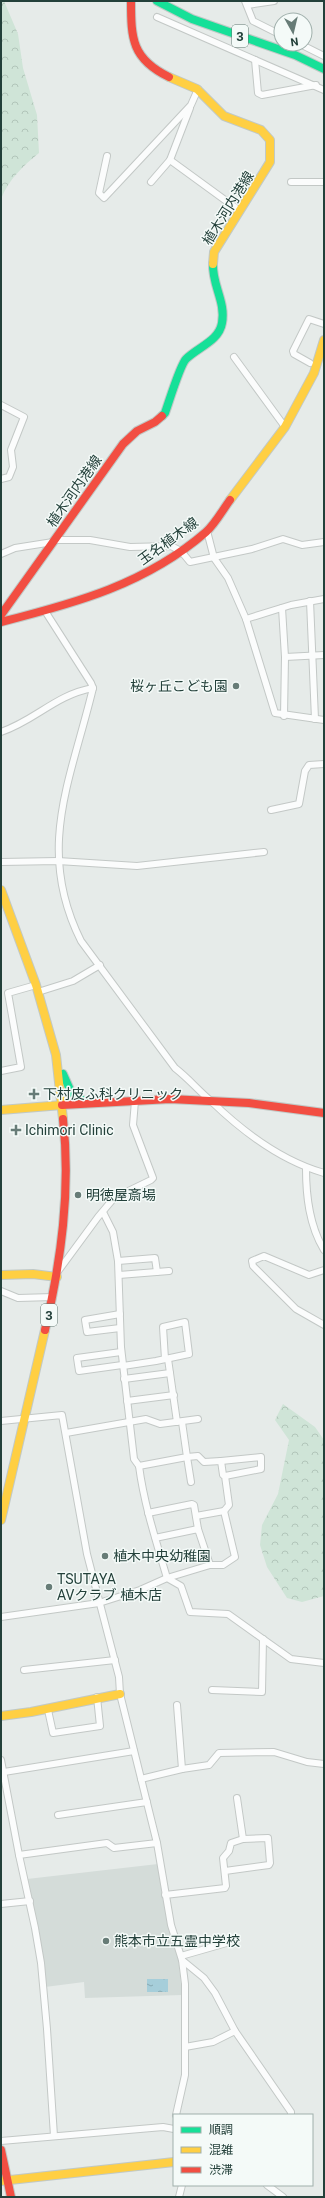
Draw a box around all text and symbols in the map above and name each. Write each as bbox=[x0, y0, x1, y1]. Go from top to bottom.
north arrow bbox=[273, 12, 313, 52]
road number: 3 bbox=[232, 25, 248, 47]
text: N bbox=[289, 34, 299, 48]
street label: 植木河内港線 bbox=[199, 168, 257, 248]
street label: 植木河内港線 bbox=[43, 452, 105, 530]
street label: 玉名植木線 bbox=[135, 514, 201, 568]
place label: 桜ヶ丘こども園 bbox=[130, 678, 228, 694]
marker: 桜ヶ丘こども園 bbox=[231, 681, 241, 691]
place label: 下村皮ふ科クリニック bbox=[43, 1086, 183, 1102]
marker: 下村皮ふ科クリニック bbox=[28, 1088, 40, 1100]
place label: Ichimori Clinic bbox=[25, 1122, 114, 1138]
marker: Ichimori Clinic bbox=[10, 1124, 22, 1136]
place label: 明徳屋斎場 bbox=[86, 1187, 156, 1203]
marker: 明徳屋斎場 bbox=[73, 1190, 83, 1200]
road number: 3 bbox=[41, 1304, 57, 1326]
place label: 植木中央幼稚園 bbox=[113, 1548, 211, 1564]
marker: 植木中央幼稚園 bbox=[100, 1551, 110, 1561]
place label: TSUTAYA AVクラブ 植木店 bbox=[57, 1571, 162, 1603]
marker: TSUTAYA AVクラブ 植木店 bbox=[44, 1582, 54, 1592]
place label: 熊本市立五霊中学校 bbox=[114, 1933, 240, 1949]
marker: 熊本市立五霊中学校 bbox=[101, 1936, 111, 1946]
legend bbox=[173, 2114, 313, 2186]
text: 順調 bbox=[209, 2123, 233, 2137]
text: 混雑 bbox=[209, 2143, 233, 2157]
text: 渋滞 bbox=[209, 2163, 233, 2177]

